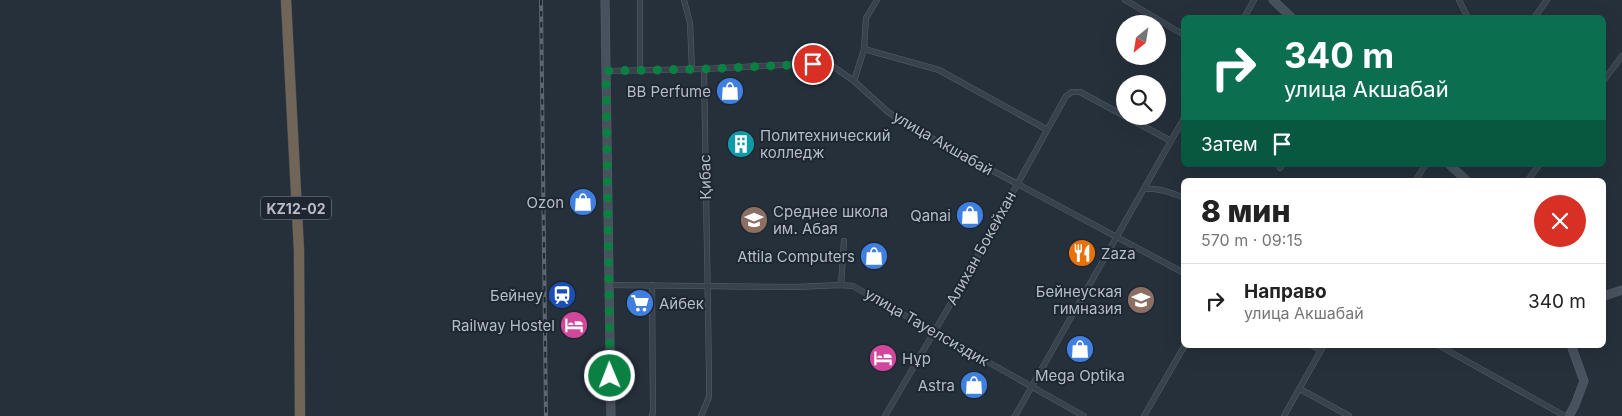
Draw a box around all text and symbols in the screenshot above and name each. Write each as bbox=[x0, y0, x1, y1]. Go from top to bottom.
north arrow bbox=[1116, 15, 1166, 65]
map controls bbox=[1116, 15, 1166, 125]
text: 340 m bbox=[1284, 34, 1394, 76]
icon: right bbox=[1201, 35, 1266, 100]
pin bbox=[792, 43, 834, 85]
icon: arrive bbox=[799, 50, 827, 78]
button: search bbox=[1116, 75, 1166, 125]
shop icon: BB Perfume bbox=[715, 76, 745, 106]
text: улица Акшабай bbox=[1284, 76, 1449, 102]
place label: BB Perfume bbox=[627, 82, 711, 101]
street label: улица Акшабай bbox=[890, 107, 996, 179]
place label: Политехнический колледж bbox=[760, 126, 891, 162]
building icon: Политехнический колледж bbox=[726, 129, 756, 159]
icon: arrive bbox=[1268, 130, 1296, 158]
text: Затем bbox=[1201, 133, 1258, 156]
street label: Қибас bbox=[695, 154, 715, 200]
shop icon: Ozon bbox=[568, 187, 598, 217]
street label: Алихан Бокейхан bbox=[942, 188, 1020, 308]
place label: Ozon bbox=[527, 193, 564, 212]
text: 8 мин bbox=[1201, 193, 1290, 229]
button: close bbox=[1534, 195, 1586, 247]
road number: KZ12-02 bbox=[261, 197, 331, 220]
shop icon: Qanai bbox=[955, 200, 985, 230]
place label: Среднее школа им. Абая bbox=[773, 202, 888, 238]
school or university icon: Среднее школа им. Абая bbox=[739, 205, 769, 235]
place label: Qanai bbox=[910, 206, 951, 225]
text: 570 m · 09:15 bbox=[1201, 230, 1303, 250]
restaurant icon: Zaza bbox=[1067, 238, 1097, 268]
shop icon: Attila Computers bbox=[859, 241, 889, 271]
place label: Zaza bbox=[1101, 244, 1136, 263]
place label: Attila Computers bbox=[737, 247, 855, 266]
station icon: Бейнеу bbox=[547, 280, 577, 310]
text: Направо bbox=[1244, 280, 1327, 303]
place label: Бейнеуская гимназия bbox=[1036, 282, 1122, 318]
street label: улица Тауелсиздик bbox=[861, 284, 993, 370]
school or university icon: Бейнеуская гимназия bbox=[1126, 285, 1156, 315]
place label: Бейнеу bbox=[490, 286, 544, 305]
icon: right bbox=[1201, 287, 1229, 315]
supermarket icon: Айбек bbox=[625, 288, 655, 318]
text: 340 m bbox=[1528, 290, 1586, 313]
place label: Айбек bbox=[659, 294, 704, 313]
text: улица Акшабай bbox=[1244, 303, 1364, 323]
hotel icon: Railway Hostel bbox=[559, 310, 589, 340]
place label: Railway Hostel bbox=[451, 316, 555, 335]
shop icon: Mega Optika bbox=[1065, 334, 1095, 364]
hotel icon: Нұр bbox=[868, 343, 898, 373]
position arrow bbox=[583, 349, 635, 401]
place label: Нұр bbox=[902, 349, 931, 368]
place label: Mega Optika bbox=[1035, 366, 1125, 385]
shop icon: Astra bbox=[959, 370, 989, 400]
place label: Astra bbox=[918, 376, 955, 395]

